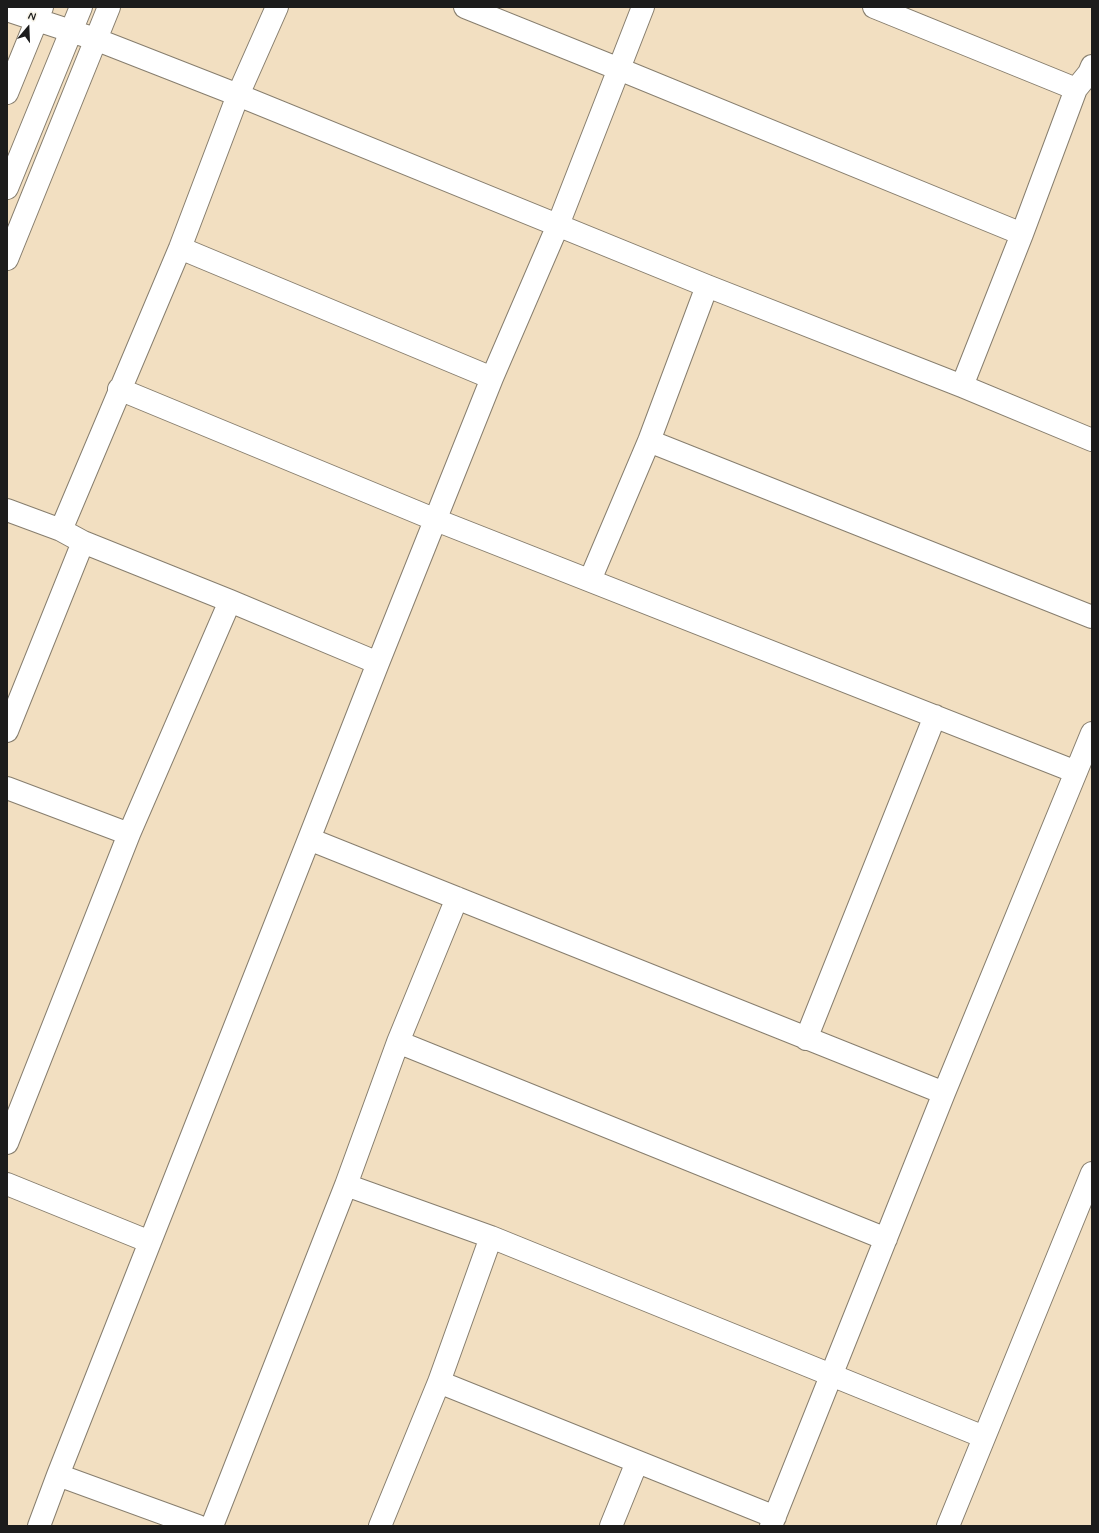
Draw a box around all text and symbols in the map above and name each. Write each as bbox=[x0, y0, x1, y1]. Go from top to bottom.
north arrow bbox=[8, 8, 48, 48]
text: N bbox=[26, 9, 38, 24]

